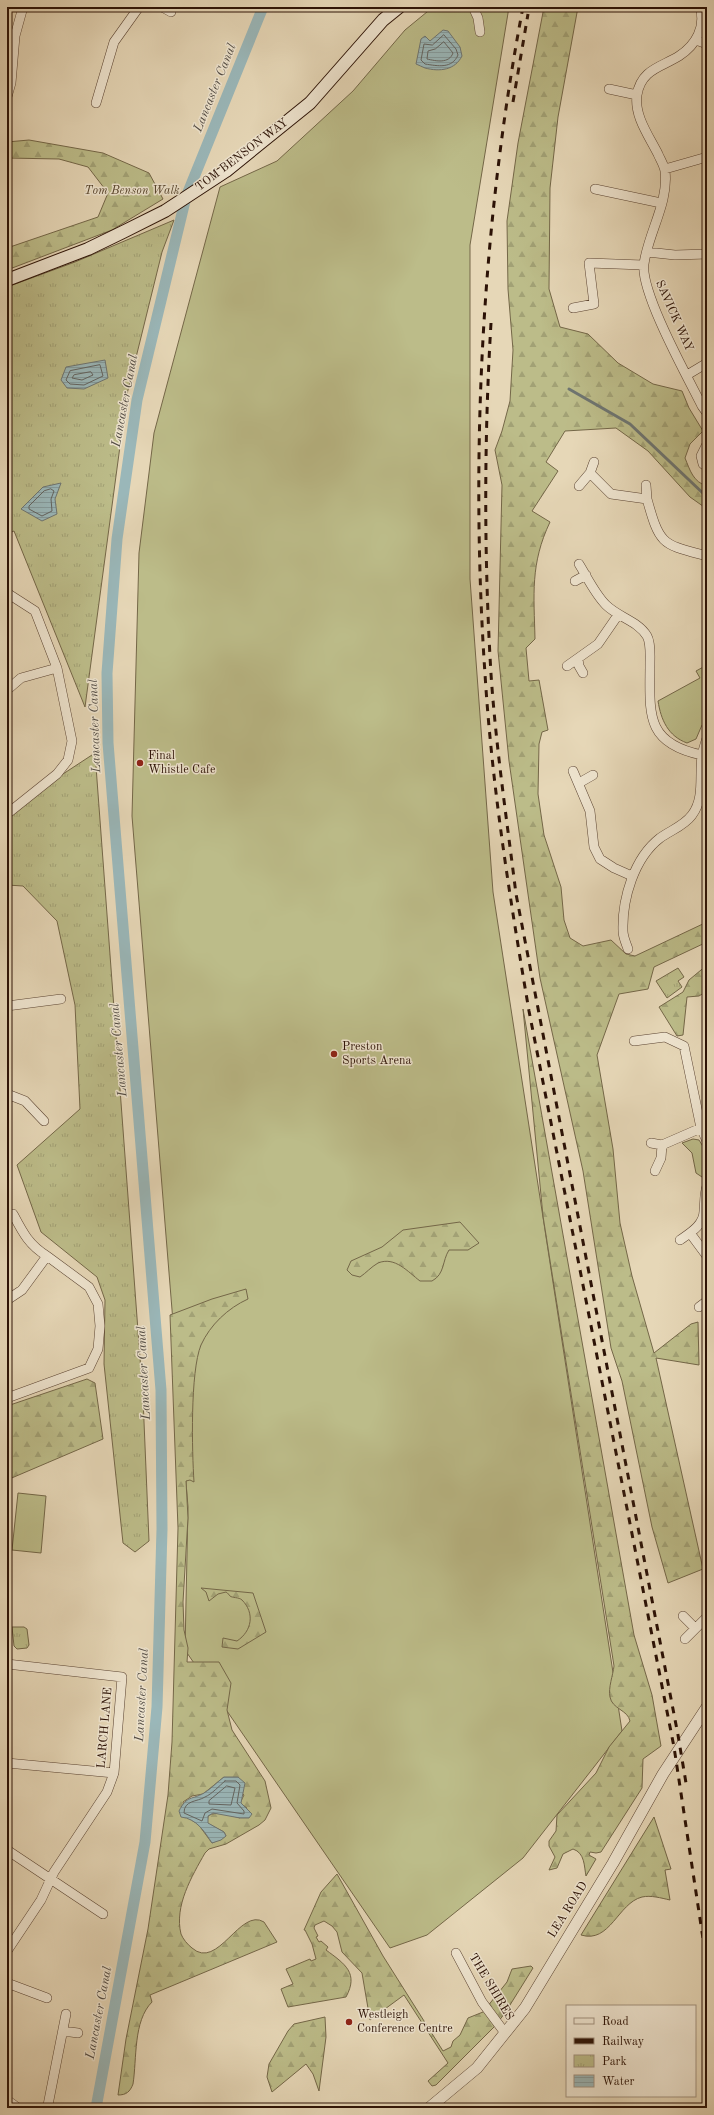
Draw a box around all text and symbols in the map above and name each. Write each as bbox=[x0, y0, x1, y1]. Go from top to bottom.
water label: Lancaster Canal bbox=[191, 42, 239, 135]
street label: TOM BENSON WAY bbox=[194, 116, 291, 194]
park label: Tom Benson Walk bbox=[84, 185, 180, 197]
street label: SAVICK WAY bbox=[653, 279, 695, 354]
water label: Lancaster Canal bbox=[109, 354, 140, 449]
water label: Lancaster Canal bbox=[87, 679, 103, 774]
place label: Final Whistle Cafe bbox=[148, 750, 216, 776]
marker: Final Whistle Cafe bbox=[135, 758, 145, 768]
water label: Lancaster Canal bbox=[108, 1003, 130, 1098]
place label: Preston Sports Arena bbox=[342, 1041, 411, 1067]
marker: Preston Sports Arena bbox=[329, 1049, 339, 1059]
water label: Lancaster Canal bbox=[135, 1326, 153, 1421]
water label: Lancaster Canal bbox=[133, 1648, 151, 1743]
street label: LARCH LANE bbox=[95, 1687, 115, 1769]
street label: LEA ROAD bbox=[546, 1880, 590, 1940]
street label: THE SHIRES bbox=[466, 1952, 516, 2022]
water label: Lancaster Canal bbox=[83, 1966, 114, 2061]
legend bbox=[566, 2005, 696, 2097]
place label: Westleigh Conference Centre bbox=[357, 2009, 453, 2035]
text: Road bbox=[602, 2016, 629, 2028]
marker: Westleigh Conference Centre bbox=[344, 2017, 354, 2027]
text: Railway bbox=[602, 2036, 645, 2048]
text: Park bbox=[602, 2056, 627, 2068]
text: Water bbox=[602, 2076, 635, 2088]

